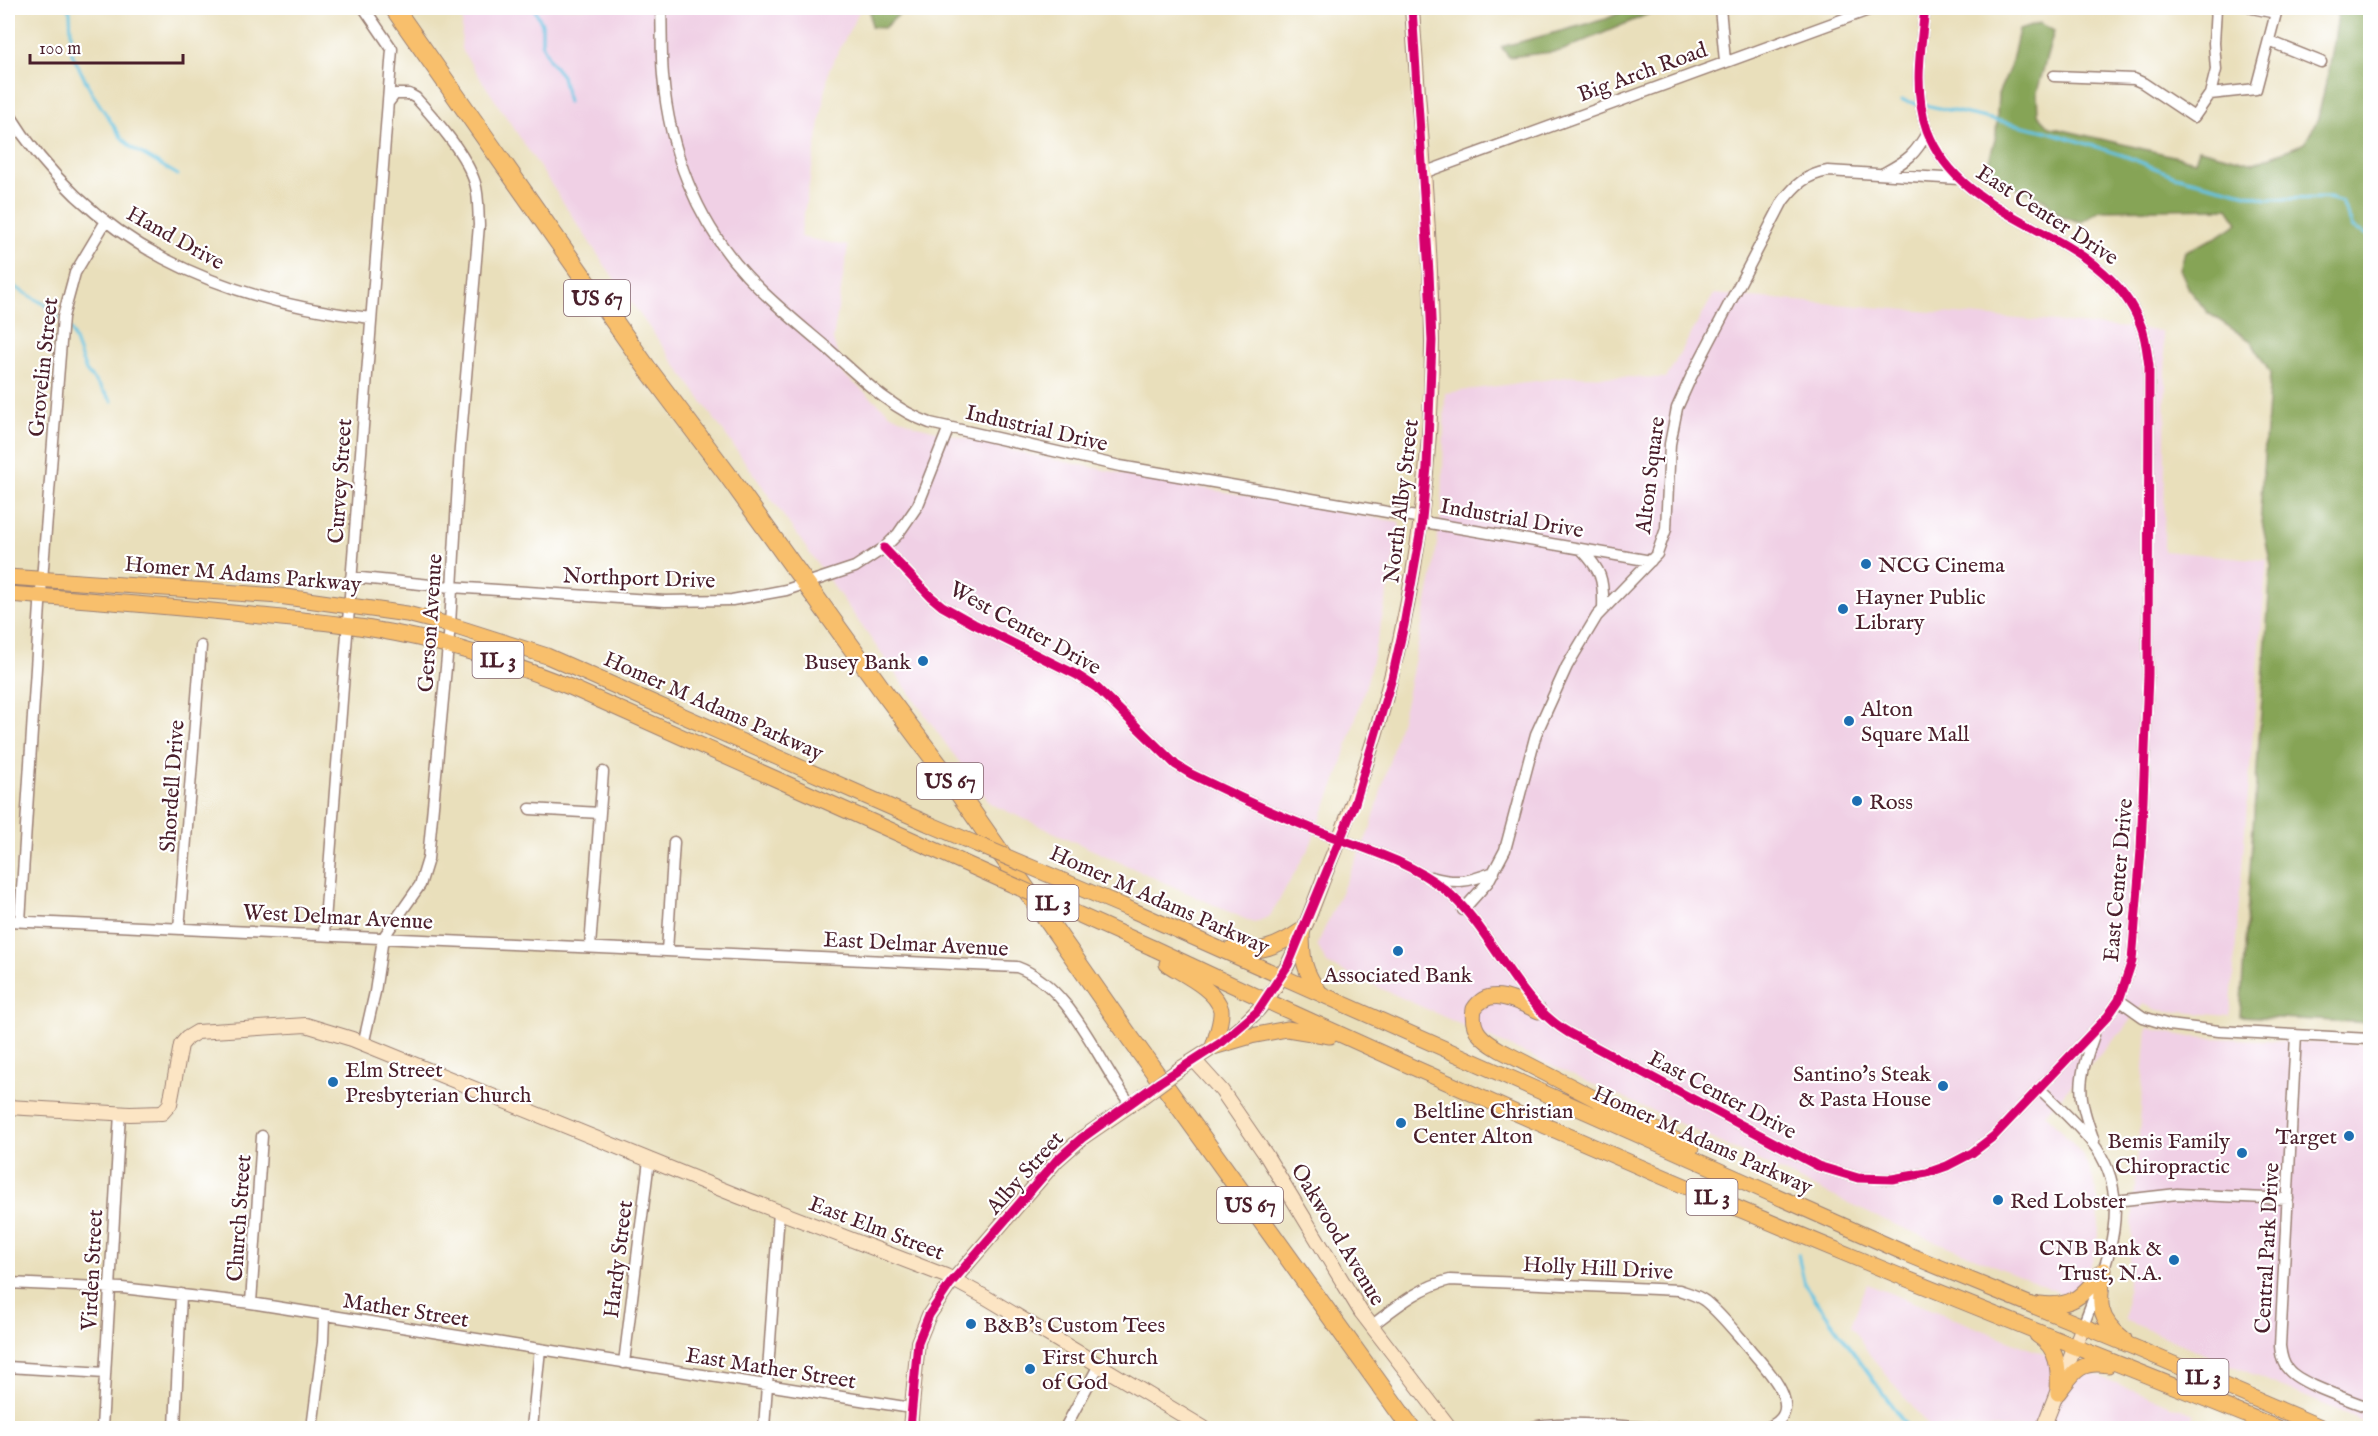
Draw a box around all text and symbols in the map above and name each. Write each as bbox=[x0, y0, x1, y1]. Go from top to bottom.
scale bar bbox=[30, 27, 183, 65]
street label: Big Arch Road bbox=[1574, 36, 1712, 109]
text: 100 m bbox=[39, 38, 81, 61]
street label: East Center Drive bbox=[1970, 159, 2123, 272]
street label: Hand Drive bbox=[121, 200, 229, 277]
road number: US 67 bbox=[564, 280, 630, 316]
street label: Grovelin Street bbox=[23, 296, 65, 438]
street label: Industrial Drive bbox=[963, 399, 1110, 459]
street label: Alton Square bbox=[1630, 415, 1672, 536]
street label: Curvey Street bbox=[323, 417, 359, 545]
street label: North Alby Street bbox=[1378, 417, 1426, 585]
street label: Industrial Drive bbox=[1438, 493, 1586, 545]
street label: Homer M Adams Parkway bbox=[123, 551, 363, 599]
place label: NCG Cinema bbox=[1878, 552, 2005, 580]
street label: Gerson Avenue bbox=[412, 553, 450, 693]
marker: NCG Cinema bbox=[1859, 557, 1873, 571]
street label: Northport Drive bbox=[562, 562, 716, 596]
street label: West Center Drive bbox=[944, 575, 1106, 682]
place label: Hayner Public Library bbox=[1855, 584, 1986, 637]
marker: Hayner Public Library bbox=[1836, 602, 1850, 616]
road number: IL 3 bbox=[472, 642, 524, 678]
street label: Homer M Adams Parkway bbox=[599, 646, 828, 768]
place label: Busey Bank bbox=[804, 649, 911, 677]
marker: Busey Bank bbox=[916, 654, 930, 668]
place label: Alton Square Mall bbox=[1860, 696, 1969, 749]
marker: Alton Square Mall bbox=[1842, 714, 1856, 728]
street label: Shordell Drive bbox=[154, 719, 192, 853]
road number: US 67 bbox=[917, 763, 983, 799]
place label: Ross bbox=[1869, 789, 1913, 817]
marker: Ross bbox=[1850, 794, 1864, 808]
street label: East Center Drive bbox=[2098, 797, 2140, 963]
street label: Homer M Adams Parkway bbox=[1045, 840, 1274, 962]
road number: IL 3 bbox=[1028, 885, 1078, 921]
street label: West Delmar Avenue bbox=[242, 899, 434, 937]
street label: East Delmar Avenue bbox=[823, 926, 1009, 964]
marker: Associated Bank bbox=[1391, 944, 1405, 958]
place label: Associated Bank bbox=[1323, 962, 1473, 990]
street label: East Center Drive bbox=[1643, 1045, 1801, 1147]
place label: Elm Street Presbyterian Church bbox=[345, 1057, 532, 1110]
place label: Santino's Steak & Pasta House bbox=[1793, 1061, 1931, 1114]
marker: Elm Street Presbyterian Church bbox=[326, 1075, 340, 1089]
marker: Santino's Steak & Pasta House bbox=[1936, 1079, 1950, 1093]
street label: Homer M Adams Parkway bbox=[1588, 1080, 1817, 1202]
place label: Beltline Christian Center Alton bbox=[1413, 1098, 1574, 1151]
marker: Beltline Christian Center Alton bbox=[1394, 1116, 1408, 1130]
place label: Target bbox=[2275, 1124, 2337, 1152]
street label: Alby Street bbox=[980, 1125, 1071, 1222]
place label: Bemis Family Chiropractic bbox=[2107, 1128, 2230, 1181]
marker: Target bbox=[2342, 1129, 2356, 1143]
marker: Bemis Family Chiropractic bbox=[2235, 1146, 2249, 1160]
street label: Church Street bbox=[222, 1153, 258, 1283]
street label: Oakwood Avenue bbox=[1284, 1159, 1391, 1311]
street label: Central Park Drive bbox=[2250, 1162, 2286, 1334]
road number: IL 3 bbox=[1686, 1179, 1738, 1215]
road number: US 67 bbox=[1217, 1187, 1283, 1223]
place label: Red Lobster bbox=[2010, 1188, 2126, 1216]
street label: East Elm Street bbox=[805, 1190, 948, 1268]
marker: Red Lobster bbox=[1991, 1193, 2005, 1207]
street label: Hardy Street bbox=[598, 1198, 640, 1320]
street label: Virden Street bbox=[76, 1208, 110, 1332]
place label: CNB Bank & Trust, N.A. bbox=[2039, 1235, 2162, 1288]
street label: Holly Hill Drive bbox=[1522, 1251, 1674, 1287]
marker: CNB Bank & Trust, N.A. bbox=[2167, 1253, 2181, 1267]
street label: Mather Street bbox=[341, 1287, 471, 1335]
place label: B&B's Custom Tees bbox=[983, 1312, 1165, 1340]
marker: B&B's Custom Tees bbox=[964, 1317, 978, 1331]
street label: East Mather Street bbox=[684, 1342, 858, 1396]
place label: First Church of God bbox=[1042, 1344, 1158, 1397]
road number: IL 3 bbox=[2178, 1359, 2228, 1395]
marker: First Church of God bbox=[1023, 1362, 1037, 1376]

